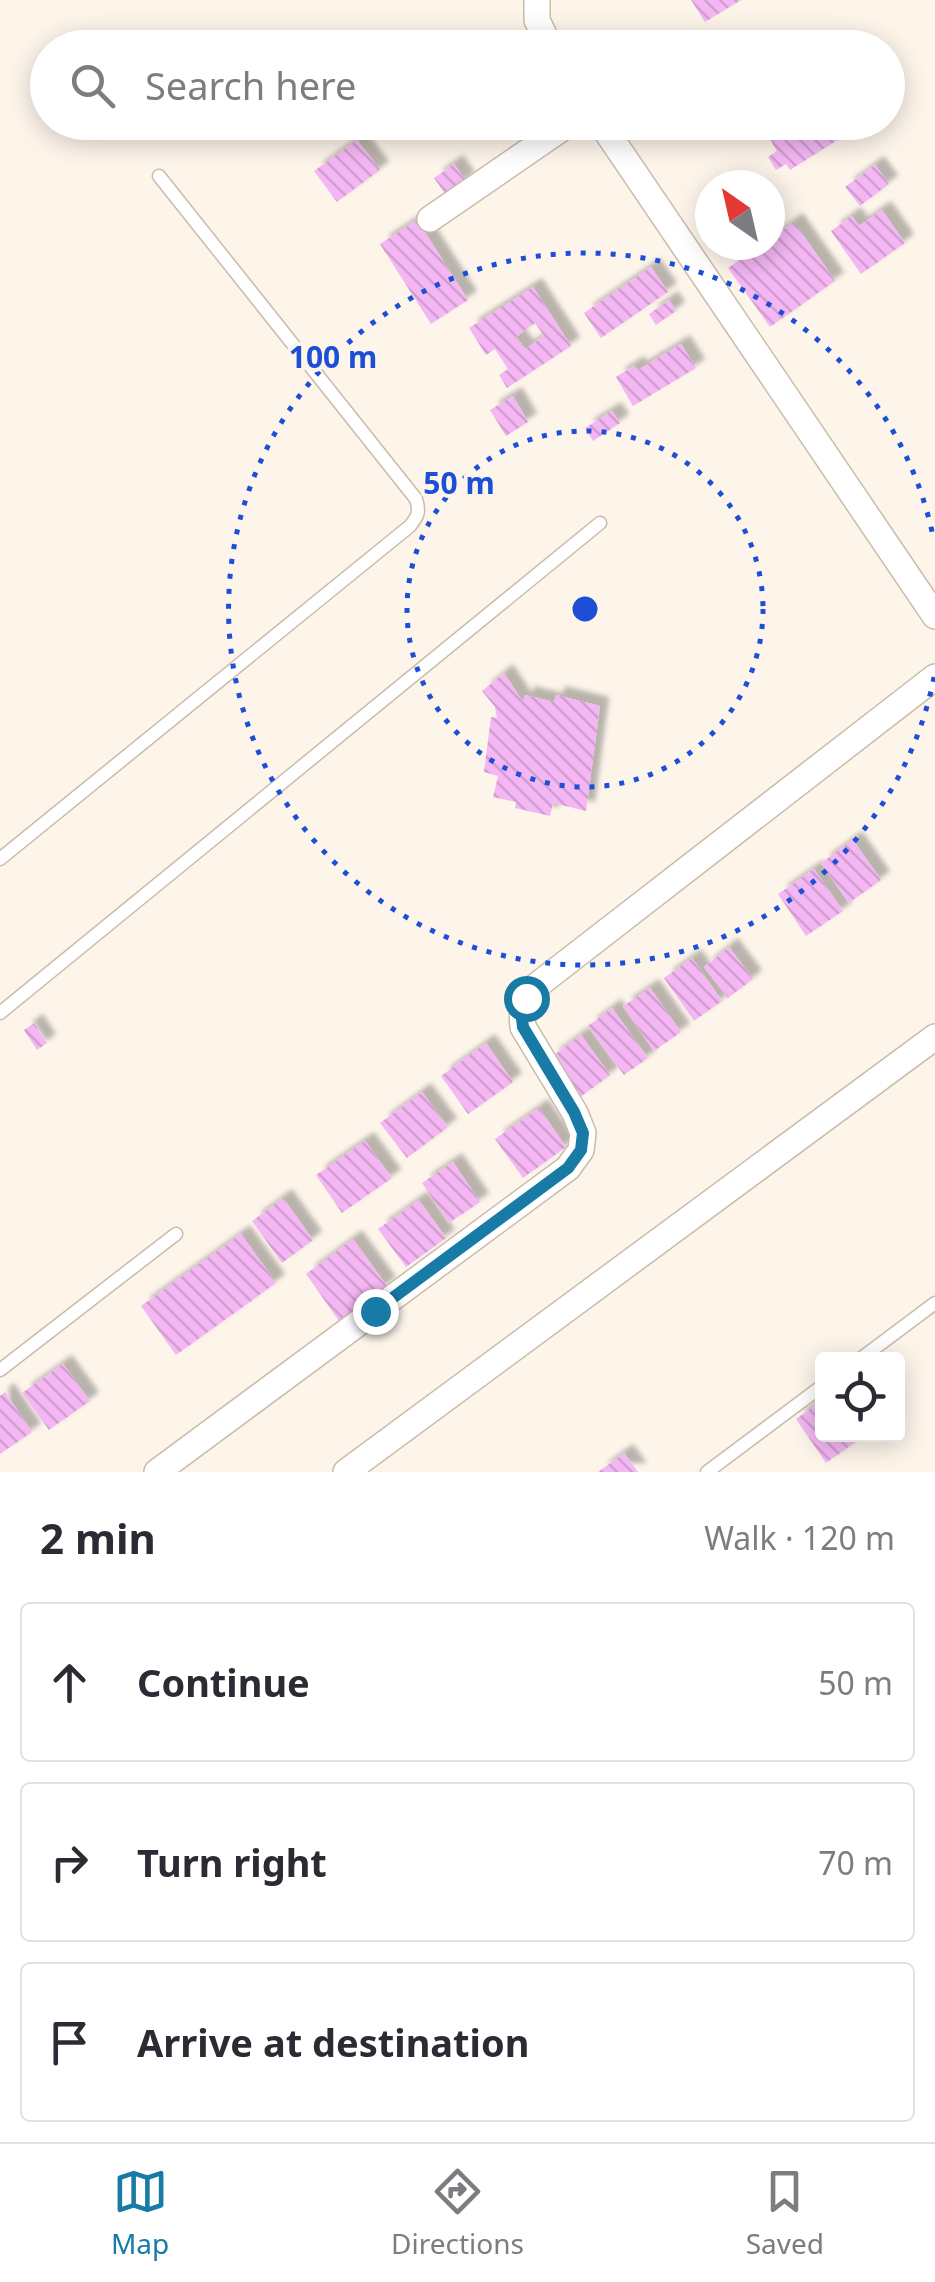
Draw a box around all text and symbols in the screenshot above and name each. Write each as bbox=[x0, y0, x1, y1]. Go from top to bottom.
search box bbox=[30, 30, 905, 140]
icon: search bbox=[65, 58, 120, 113]
text: Search here bbox=[145, 59, 356, 111]
north arrow bbox=[695, 170, 785, 260]
text: 100 m bbox=[289, 336, 377, 377]
text: 50 m bbox=[423, 462, 495, 503]
centre of rings bbox=[567, 591, 603, 627]
route start bbox=[504, 976, 550, 1022]
route end bbox=[353, 1289, 399, 1335]
map controls bbox=[815, 1352, 905, 1442]
button: locate bbox=[815, 1352, 905, 1442]
text: 2 min bbox=[40, 1509, 156, 1566]
text: Walk · 120 m bbox=[704, 1516, 895, 1559]
icon: ahead bbox=[42, 1655, 97, 1710]
text: Continue bbox=[137, 1656, 310, 1708]
text: 50 m bbox=[818, 1661, 893, 1704]
icon: right bbox=[42, 1835, 97, 1890]
text: Turn right bbox=[137, 1836, 327, 1888]
text: 70 m bbox=[818, 1841, 893, 1884]
icon: arrive bbox=[42, 2015, 97, 2070]
text: Arrive at destination bbox=[137, 2016, 529, 2068]
tab: Map bbox=[111, 2164, 169, 2262]
tab: Directions bbox=[391, 2164, 524, 2262]
tab: Saved bbox=[746, 2164, 824, 2262]

